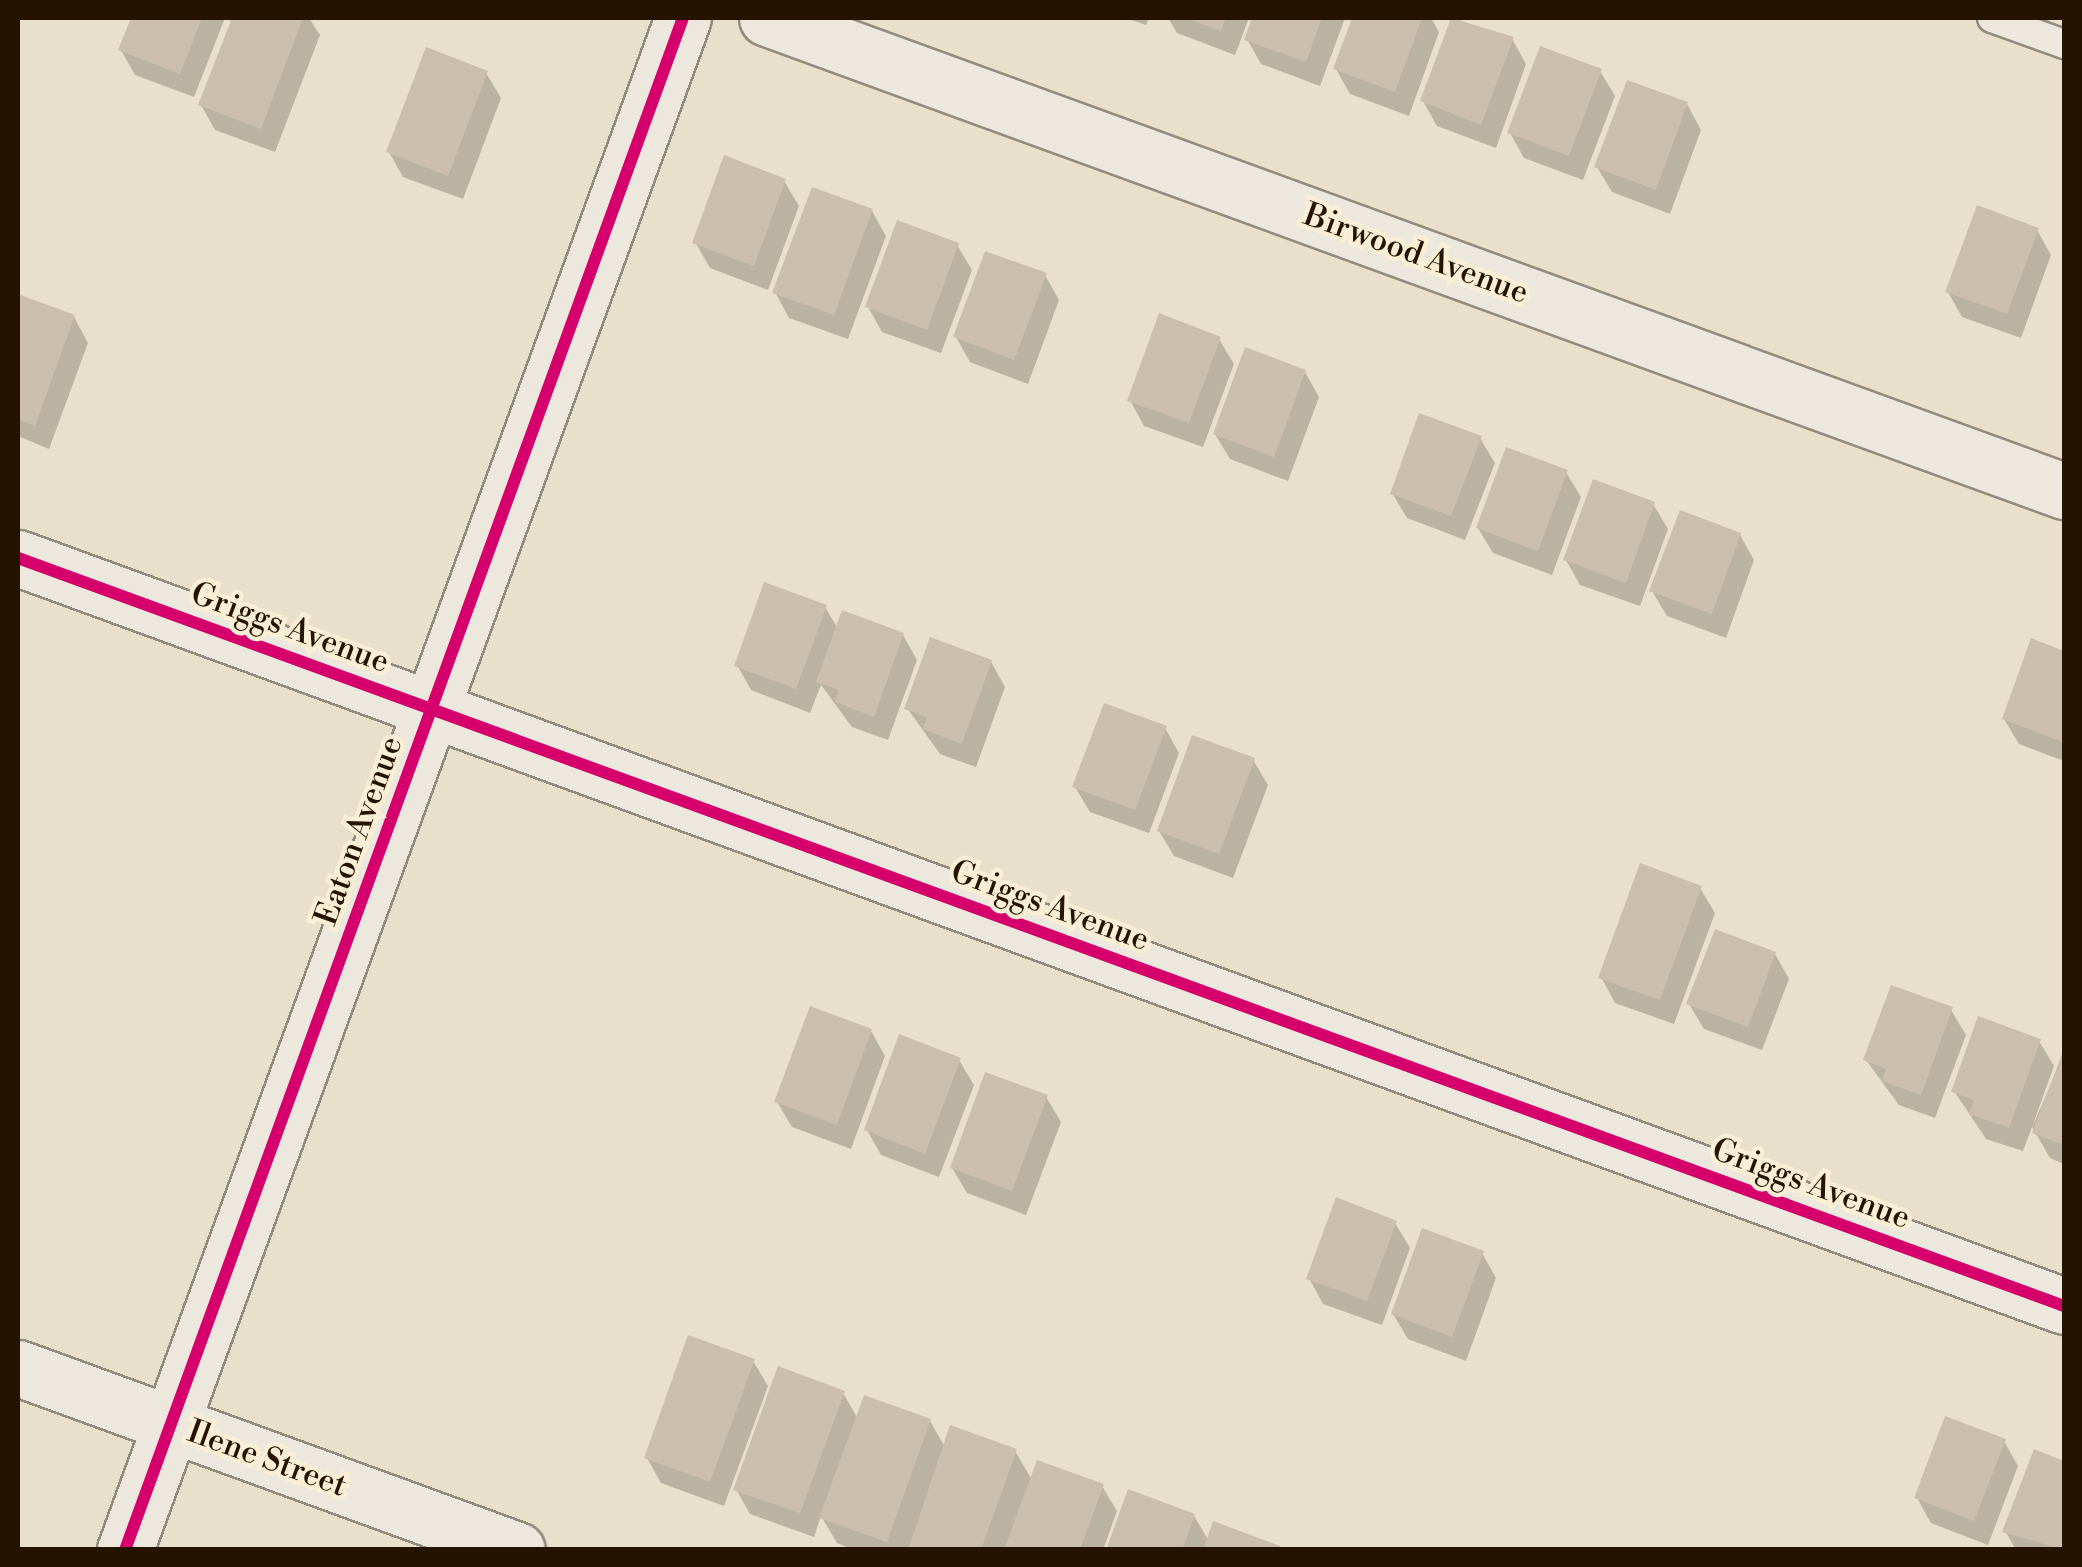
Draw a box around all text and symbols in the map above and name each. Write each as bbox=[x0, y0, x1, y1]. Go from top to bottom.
street label: Birwood Avenue bbox=[1299, 196, 1533, 312]
street label: Griggs Avenue bbox=[186, 574, 394, 682]
street label: Eaton Avenue bbox=[307, 731, 411, 931]
street label: Griggs Avenue bbox=[946, 852, 1154, 960]
street label: Griggs Avenue bbox=[1707, 1130, 1915, 1238]
street label: Ilene Street bbox=[182, 1412, 352, 1506]

